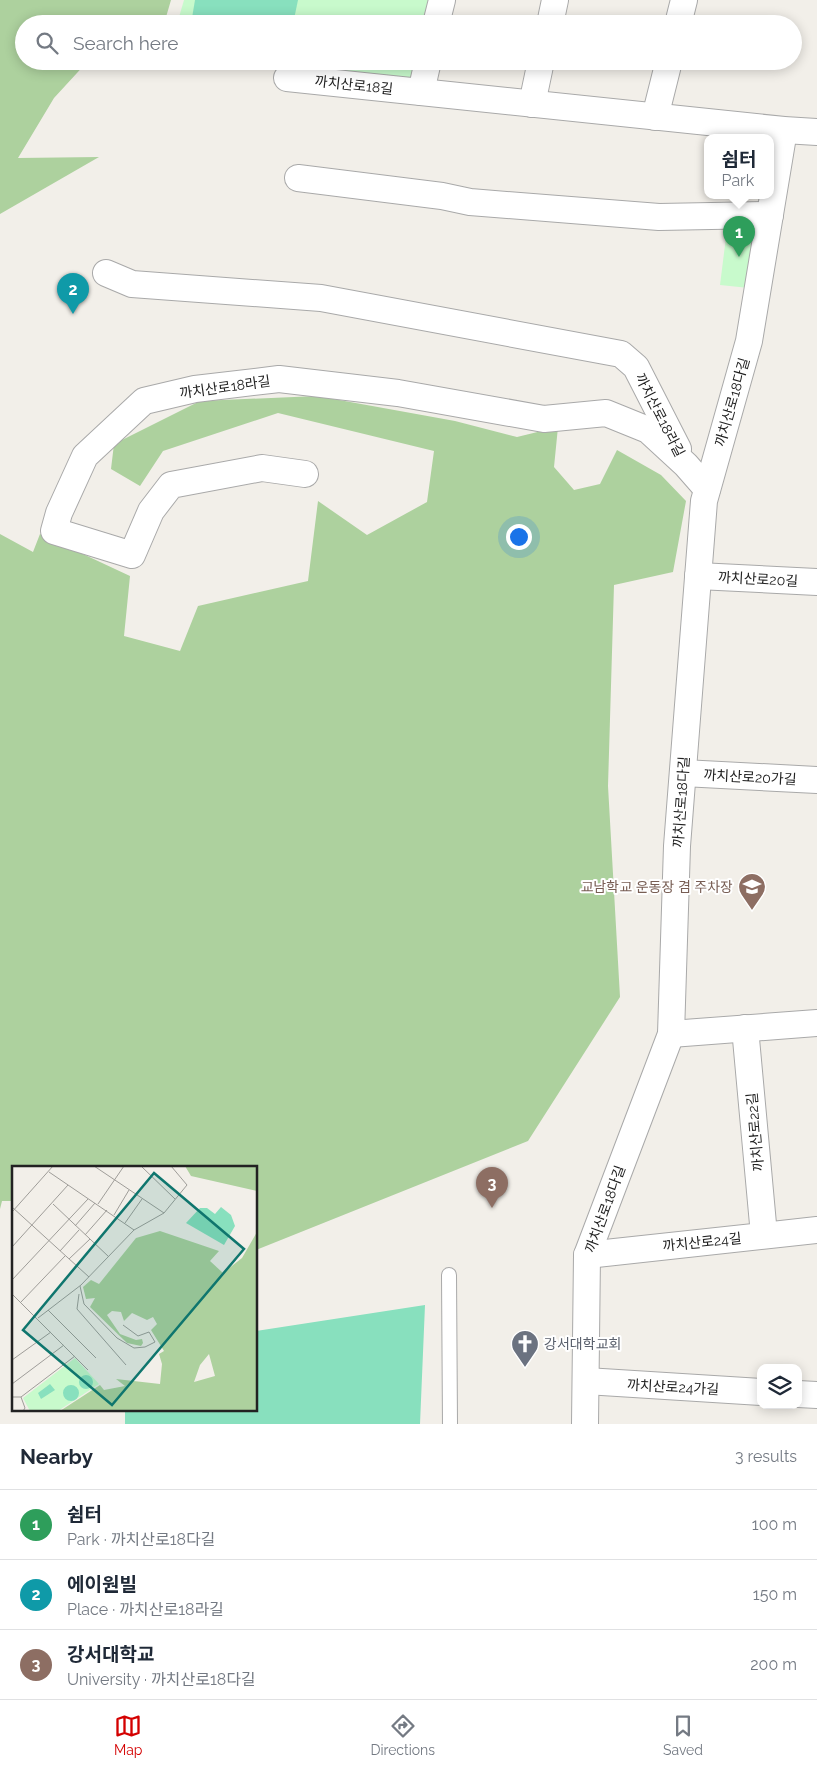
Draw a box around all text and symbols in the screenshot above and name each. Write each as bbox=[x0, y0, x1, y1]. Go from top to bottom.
search box bbox=[15, 15, 802, 70]
icon: search bbox=[33, 29, 61, 57]
text: Search here bbox=[73, 32, 179, 54]
street label: 까치산로18길 bbox=[314, 73, 394, 97]
popup bbox=[704, 134, 774, 199]
text: 쉼터 bbox=[722, 148, 756, 170]
text: Park bbox=[722, 171, 754, 190]
pin: 1 bbox=[723, 216, 755, 257]
pin: 2 bbox=[57, 273, 89, 314]
street label: 까치산로18다길 bbox=[712, 356, 752, 448]
street label: 까치산로18라길 bbox=[632, 371, 688, 459]
street label: 까치산로18라길 bbox=[179, 373, 271, 401]
your location bbox=[506, 524, 532, 550]
street label: 까치산로20길 bbox=[718, 569, 798, 589]
street label: 까치산로18다길 bbox=[670, 756, 692, 848]
street label: 까치산로20가길 bbox=[703, 767, 797, 787]
school or university icon: 교남학교 운동장 겸 주차장 bbox=[737, 872, 767, 911]
place label: 교남학교 운동장 겸 주차장 bbox=[581, 879, 733, 895]
street label: 까치산로22길 bbox=[744, 1092, 766, 1172]
street label: 까치산로18다길 bbox=[582, 1163, 628, 1255]
inset map bbox=[12, 1166, 258, 1412]
pin: 3 bbox=[476, 1167, 508, 1208]
street label: 까치산로24길 bbox=[662, 1230, 742, 1254]
church icon: 강서대학교회 bbox=[510, 1329, 540, 1368]
place label: 강서대학교회 bbox=[544, 1336, 621, 1352]
map controls bbox=[757, 1364, 802, 1409]
button: layers bbox=[757, 1364, 802, 1409]
street label: 까치산로24가길 bbox=[627, 1377, 719, 1397]
text: Nearby bbox=[20, 1444, 93, 1469]
text: 3 results bbox=[735, 1447, 797, 1466]
text: 쉼터 bbox=[67, 1503, 102, 1525]
text: 1 bbox=[32, 1515, 40, 1534]
text: 100 m bbox=[752, 1515, 797, 1534]
text: Park · 까치산로18다길 bbox=[67, 1530, 216, 1549]
text: 에이원빌 bbox=[67, 1573, 137, 1595]
text: 2 bbox=[31, 1585, 41, 1604]
text: 150 m bbox=[753, 1585, 797, 1604]
text: Place · 까치산로18라길 bbox=[67, 1600, 224, 1619]
text: 강서대학교 bbox=[67, 1643, 154, 1665]
text: 3 bbox=[32, 1655, 40, 1674]
text: 200 m bbox=[750, 1655, 797, 1674]
text: University · 까치산로18다길 bbox=[67, 1670, 256, 1689]
tab: Map bbox=[114, 1712, 142, 1758]
tab: Directions bbox=[370, 1712, 435, 1758]
tab: Saved bbox=[663, 1712, 703, 1758]

